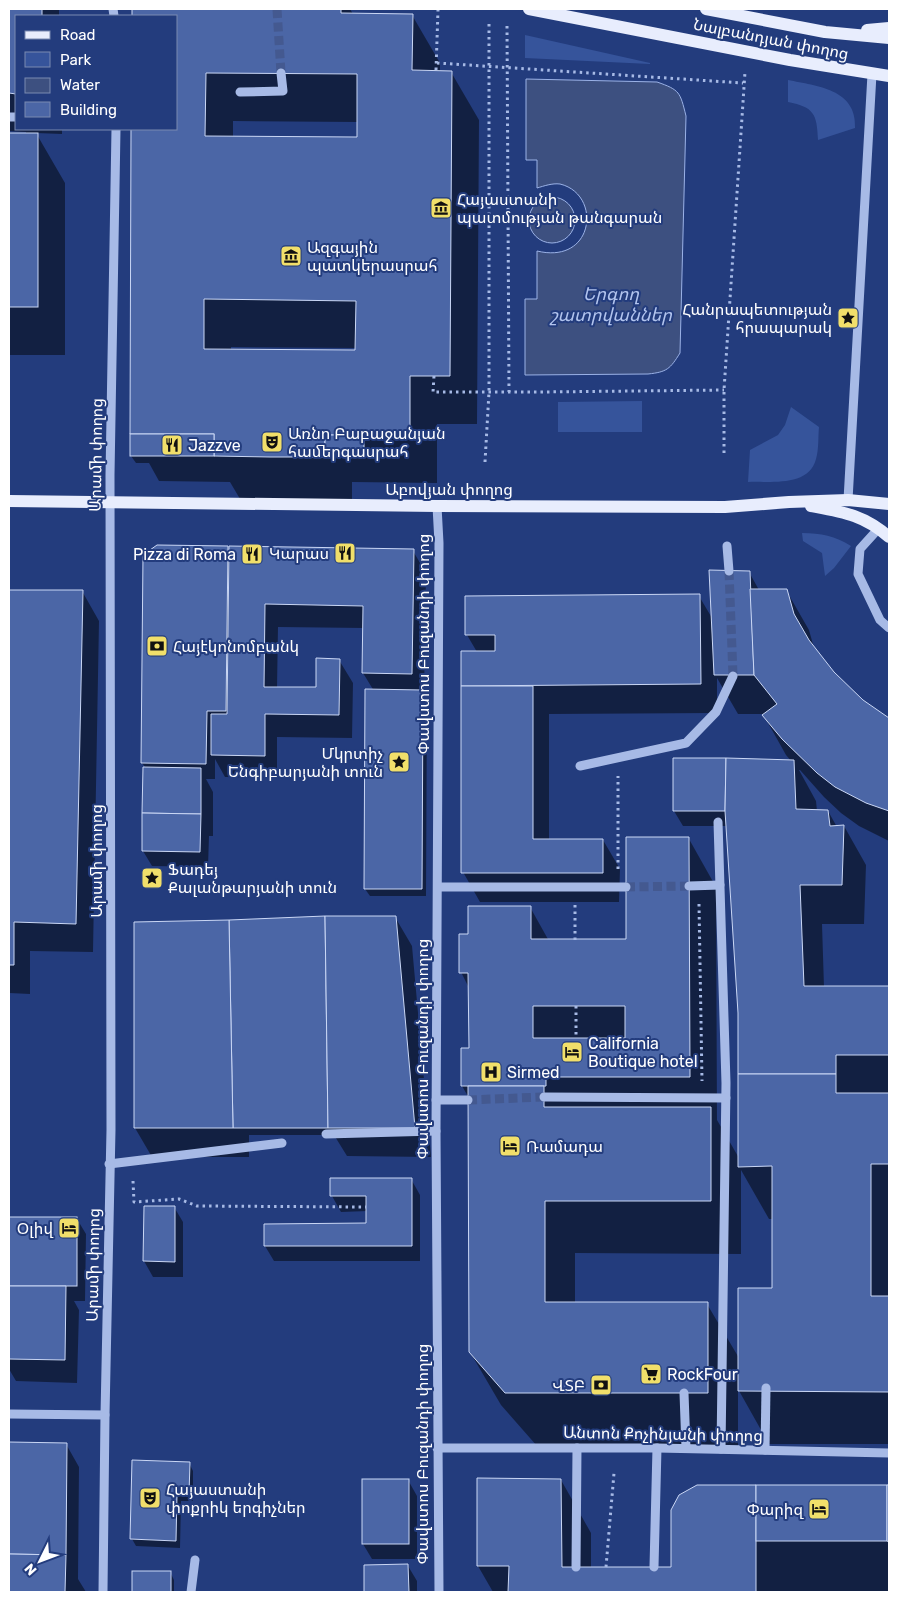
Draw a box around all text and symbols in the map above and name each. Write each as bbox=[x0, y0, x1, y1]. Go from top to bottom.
legend bbox=[15, 15, 178, 130]
street label: Նալբանդյան փողոց bbox=[692, 15, 850, 63]
text: Road bbox=[60, 26, 96, 44]
text: Park bbox=[60, 51, 91, 69]
text: Water bbox=[60, 76, 100, 94]
text: Building bbox=[60, 101, 117, 119]
place label: Հայաստանի պատմության թանգարան bbox=[457, 190, 662, 227]
museum icon: Հայաստանի պատմության թանգարան bbox=[429, 196, 453, 220]
place label: Ազգային պատկերասրահ bbox=[307, 238, 438, 275]
museum icon: Ազգային պատկերասրահ bbox=[279, 244, 303, 268]
water label: Երգող շատրվաններ bbox=[549, 283, 672, 326]
place label: Հանրապետության հրապարակ bbox=[682, 300, 832, 337]
place icon: Հանրապետության հրապարակ bbox=[836, 306, 860, 330]
street label: Արամի փողոց bbox=[86, 398, 106, 512]
place label: Առնո Բաբաջանյան համերգասրահ bbox=[288, 424, 446, 461]
theatre icon: Առնո Բաբաջանյան համերգասրահ bbox=[260, 430, 284, 454]
restaurant icon: Jazzve bbox=[160, 433, 184, 457]
place label: Jazzve bbox=[188, 436, 241, 455]
street label: Աբովյան փողոց bbox=[385, 480, 513, 499]
street label: Փավստոս Բուզանդի փողոց bbox=[414, 534, 433, 754]
restaurant icon: Կարաս bbox=[333, 541, 357, 565]
restaurant icon: Pizza di Roma bbox=[240, 542, 264, 566]
place label: Կարաս bbox=[269, 544, 329, 563]
place label: Pizza di Roma bbox=[133, 545, 236, 564]
bank icon: Հայէկոնոմբանկ bbox=[145, 634, 169, 658]
place label: Հայէկոնոմբանկ bbox=[173, 637, 299, 656]
place label: Մկրտիչ Ենգիբարյանի տուն bbox=[228, 744, 383, 781]
place icon: Մկրտիչ Ենգիբարյանի տուն bbox=[387, 750, 411, 774]
street label: Արամի փողոց bbox=[87, 804, 106, 918]
place label: Ֆադեյ Քալանթարյանի տուն bbox=[168, 860, 337, 897]
place icon: Ֆադեյ Քալանթարյանի տուն bbox=[140, 866, 164, 890]
street label: Փավստոս Բուզանդի փողոց bbox=[413, 939, 432, 1159]
place label: California Boutique hotel bbox=[588, 1034, 698, 1071]
hotel icon: California Boutique hotel bbox=[560, 1040, 584, 1064]
hospital icon: Sirmed bbox=[479, 1060, 503, 1084]
place label: Sirmed bbox=[507, 1063, 560, 1082]
hotel icon: Ռամադա bbox=[498, 1134, 522, 1158]
place label: Ռամադա bbox=[526, 1137, 603, 1156]
street label: Արամի փողոց bbox=[83, 1208, 103, 1322]
hotel icon: Օլիվ bbox=[57, 1216, 81, 1240]
place label: Օլիվ bbox=[17, 1219, 53, 1238]
street label: Փավստոս Բուզանդի փողոց bbox=[413, 1344, 432, 1564]
supermarket icon: RockFour bbox=[639, 1362, 663, 1386]
place label: RockFour bbox=[667, 1365, 738, 1384]
bank icon: ՎՏԲ bbox=[589, 1373, 613, 1397]
place label: ՎՏԲ bbox=[552, 1376, 585, 1395]
street label: Անտոն Քոչինյանի փողոց bbox=[563, 1423, 763, 1445]
place label: Հայաստանի փոքրիկ երգիչներ bbox=[166, 1480, 306, 1517]
theatre icon: Հայաստանի փոքրիկ երգիչներ bbox=[138, 1486, 162, 1510]
hotel icon: Փարիզ bbox=[807, 1497, 831, 1521]
place label: Փարիզ bbox=[747, 1500, 804, 1519]
north arrow bbox=[15, 1536, 65, 1586]
text: N bbox=[21, 1560, 40, 1579]

